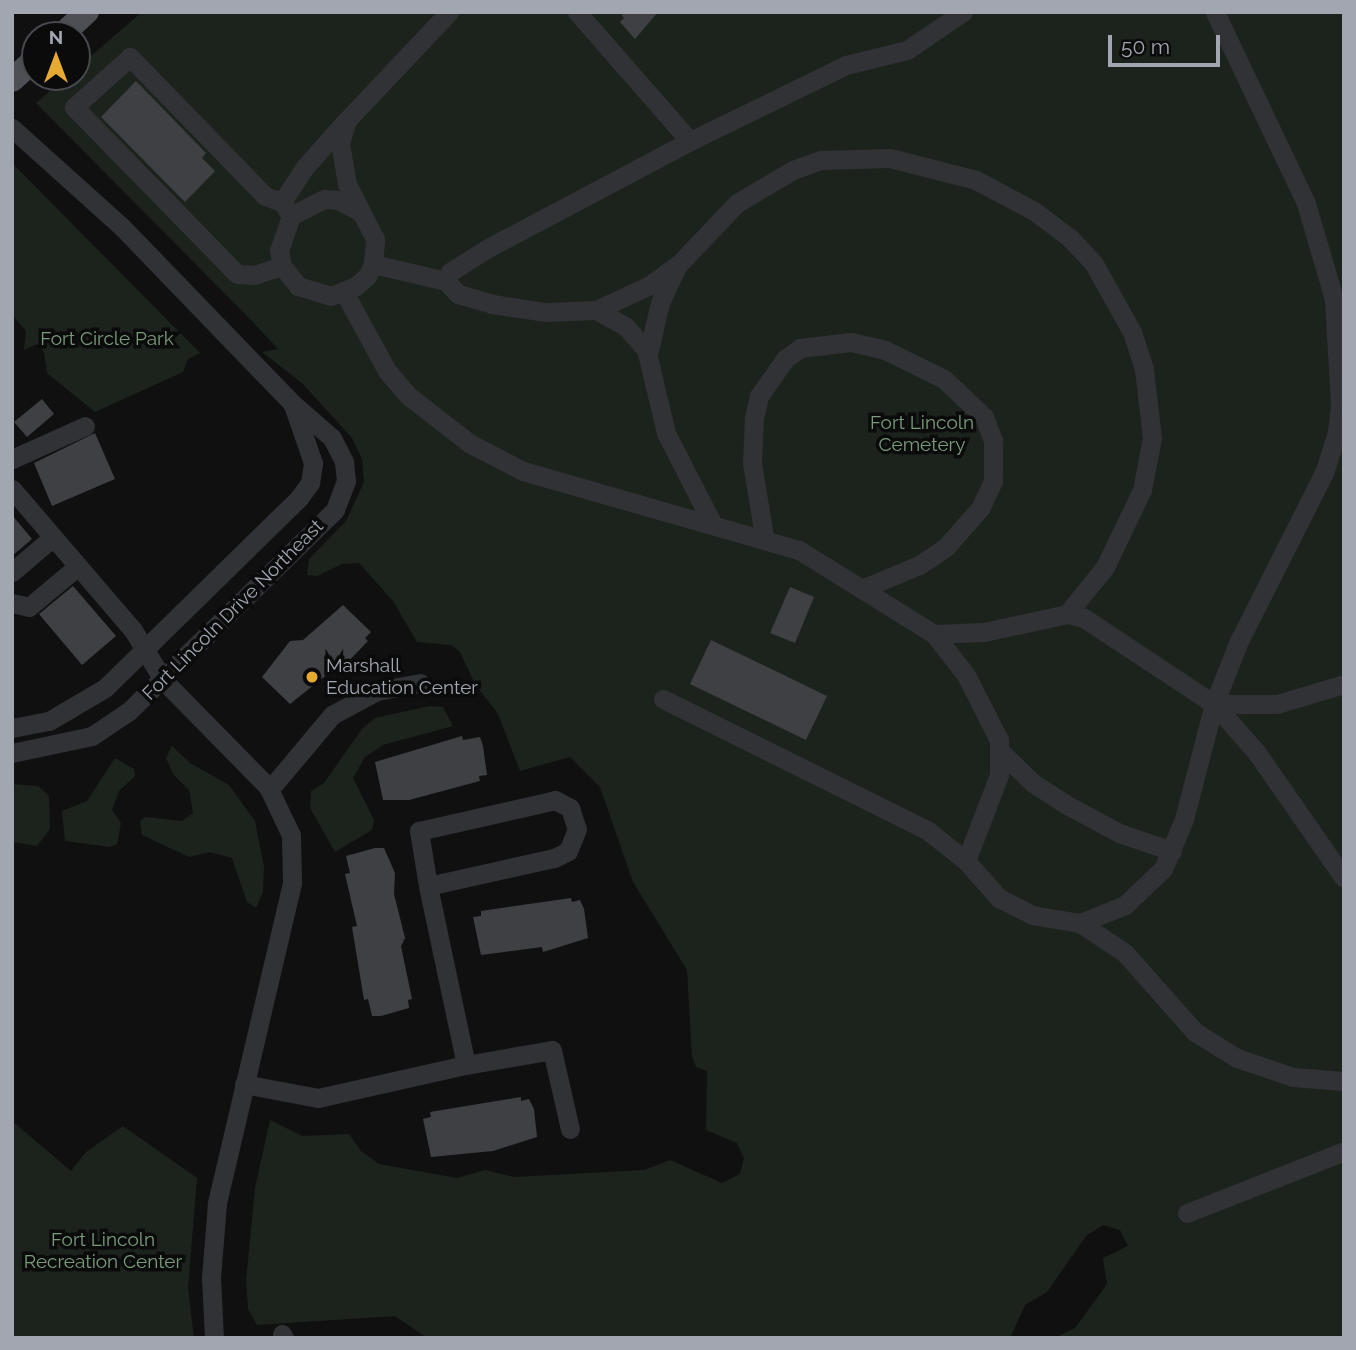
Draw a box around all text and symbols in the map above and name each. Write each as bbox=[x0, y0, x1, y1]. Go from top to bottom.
north arrow bbox=[21, 21, 91, 91]
scale bar bbox=[1111, 21, 1223, 65]
text: N bbox=[49, 26, 63, 48]
text: 50 m bbox=[1121, 34, 1170, 59]
park label: Fort Circle Park bbox=[40, 328, 174, 350]
park label: Fort Lincoln Cemetery bbox=[870, 412, 974, 456]
street label: Fort Lincoln Drive Northeast bbox=[138, 515, 328, 705]
place label: Marshall Education Center bbox=[326, 655, 478, 699]
marker: Marshall Education Center bbox=[304, 669, 320, 685]
park label: Fort Lincoln Recreation Center bbox=[24, 1229, 182, 1273]

